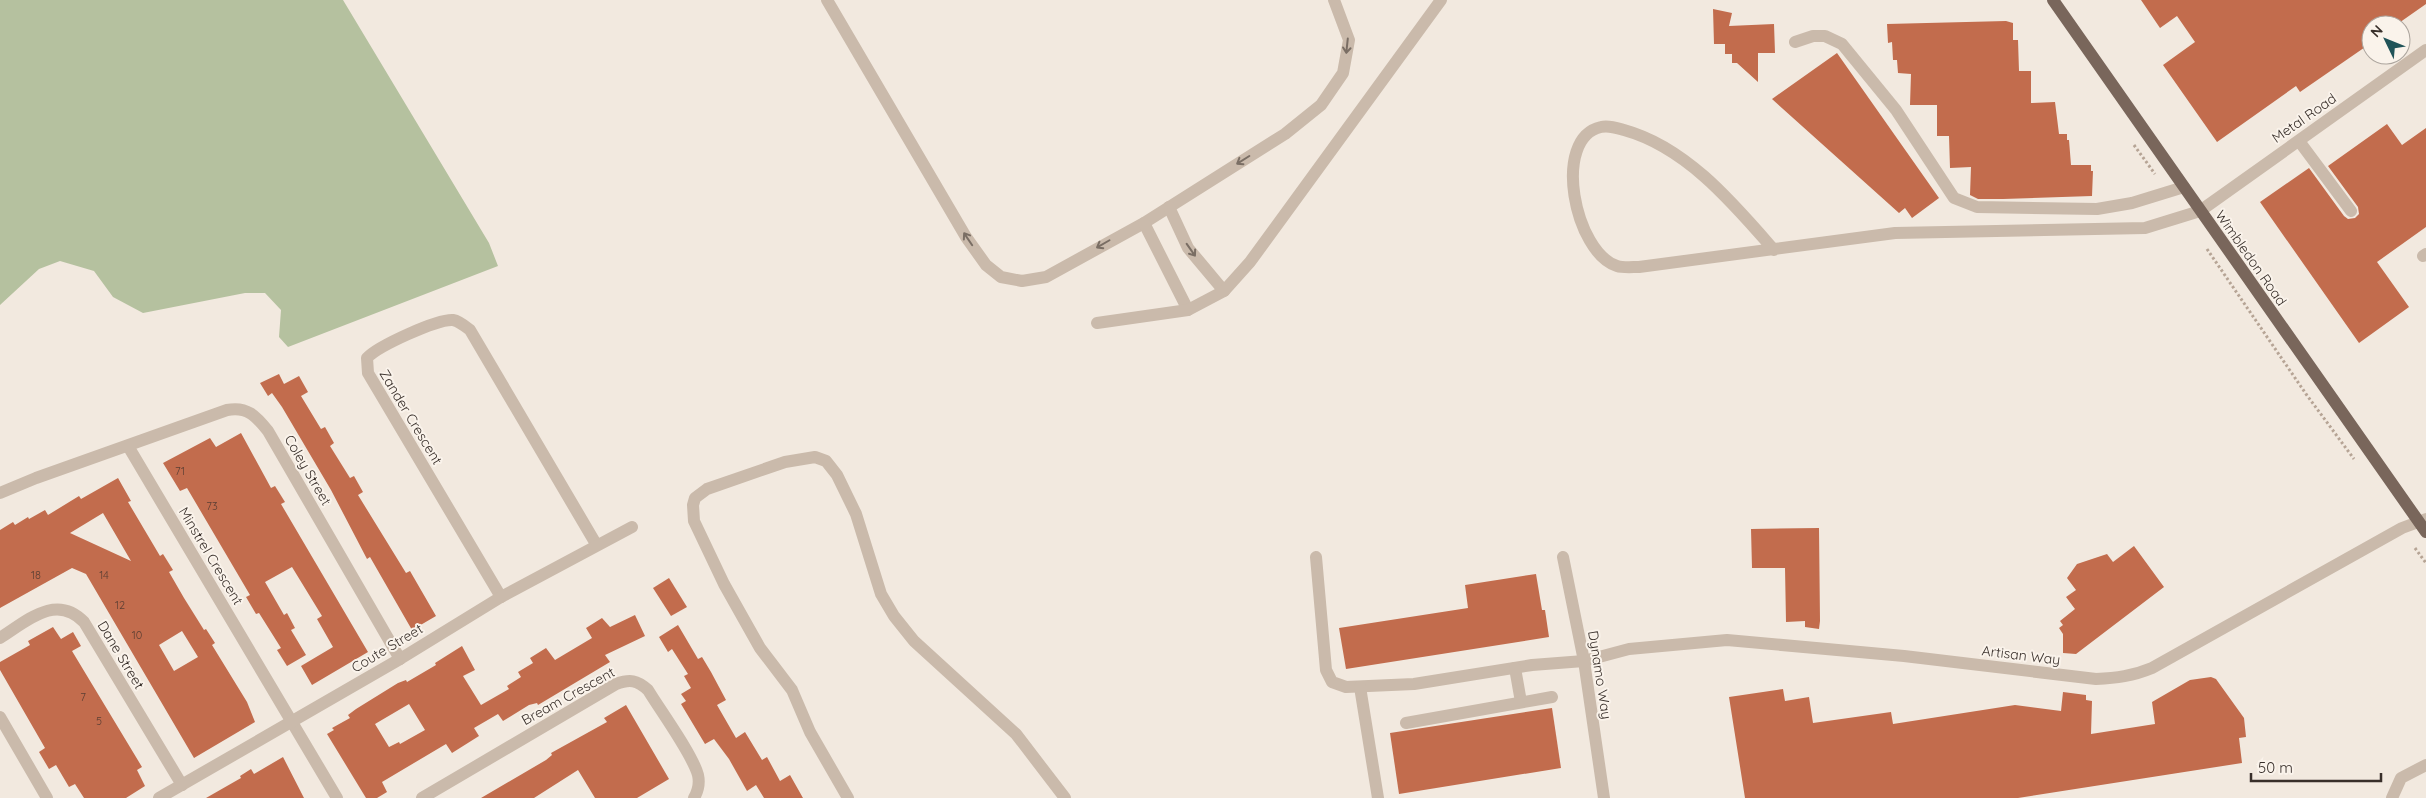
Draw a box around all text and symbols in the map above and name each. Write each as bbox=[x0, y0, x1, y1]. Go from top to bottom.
north arrow bbox=[2361, 15, 2411, 65]
text: N bbox=[2366, 21, 2387, 41]
one-way arrow bbox=[1343, 38, 1352, 54]
street label: Metal Road bbox=[2268, 89, 2340, 147]
one-way arrow bbox=[1236, 156, 1250, 166]
street label: Wimbledon Road bbox=[2211, 207, 2291, 309]
one-way arrow bbox=[963, 233, 973, 247]
one-way arrow bbox=[1096, 239, 1111, 249]
one-way arrow bbox=[1186, 243, 1196, 257]
street label: Zander Crescent bbox=[375, 366, 447, 468]
street label: Coley Street bbox=[281, 431, 336, 509]
house number: 71 bbox=[175, 464, 185, 478]
house number: 73 bbox=[206, 499, 218, 513]
street label: Minstrel Crescent bbox=[175, 504, 247, 608]
house number: 18 bbox=[31, 568, 41, 582]
house number: 14 bbox=[99, 568, 109, 582]
house number: 12 bbox=[115, 598, 125, 612]
street label: Dane Street bbox=[94, 618, 149, 693]
street label: Coute Street bbox=[348, 619, 426, 676]
house number: 10 bbox=[132, 628, 142, 642]
street label: Dynamo Way bbox=[1584, 629, 1616, 721]
street label: Artisan Way bbox=[1981, 641, 2061, 669]
street label: Bream Crescent bbox=[518, 663, 618, 729]
house number: 7 bbox=[80, 690, 86, 704]
house number: 5 bbox=[96, 714, 102, 728]
scale bar bbox=[2251, 750, 2381, 782]
text: 50 m bbox=[2258, 758, 2293, 777]

